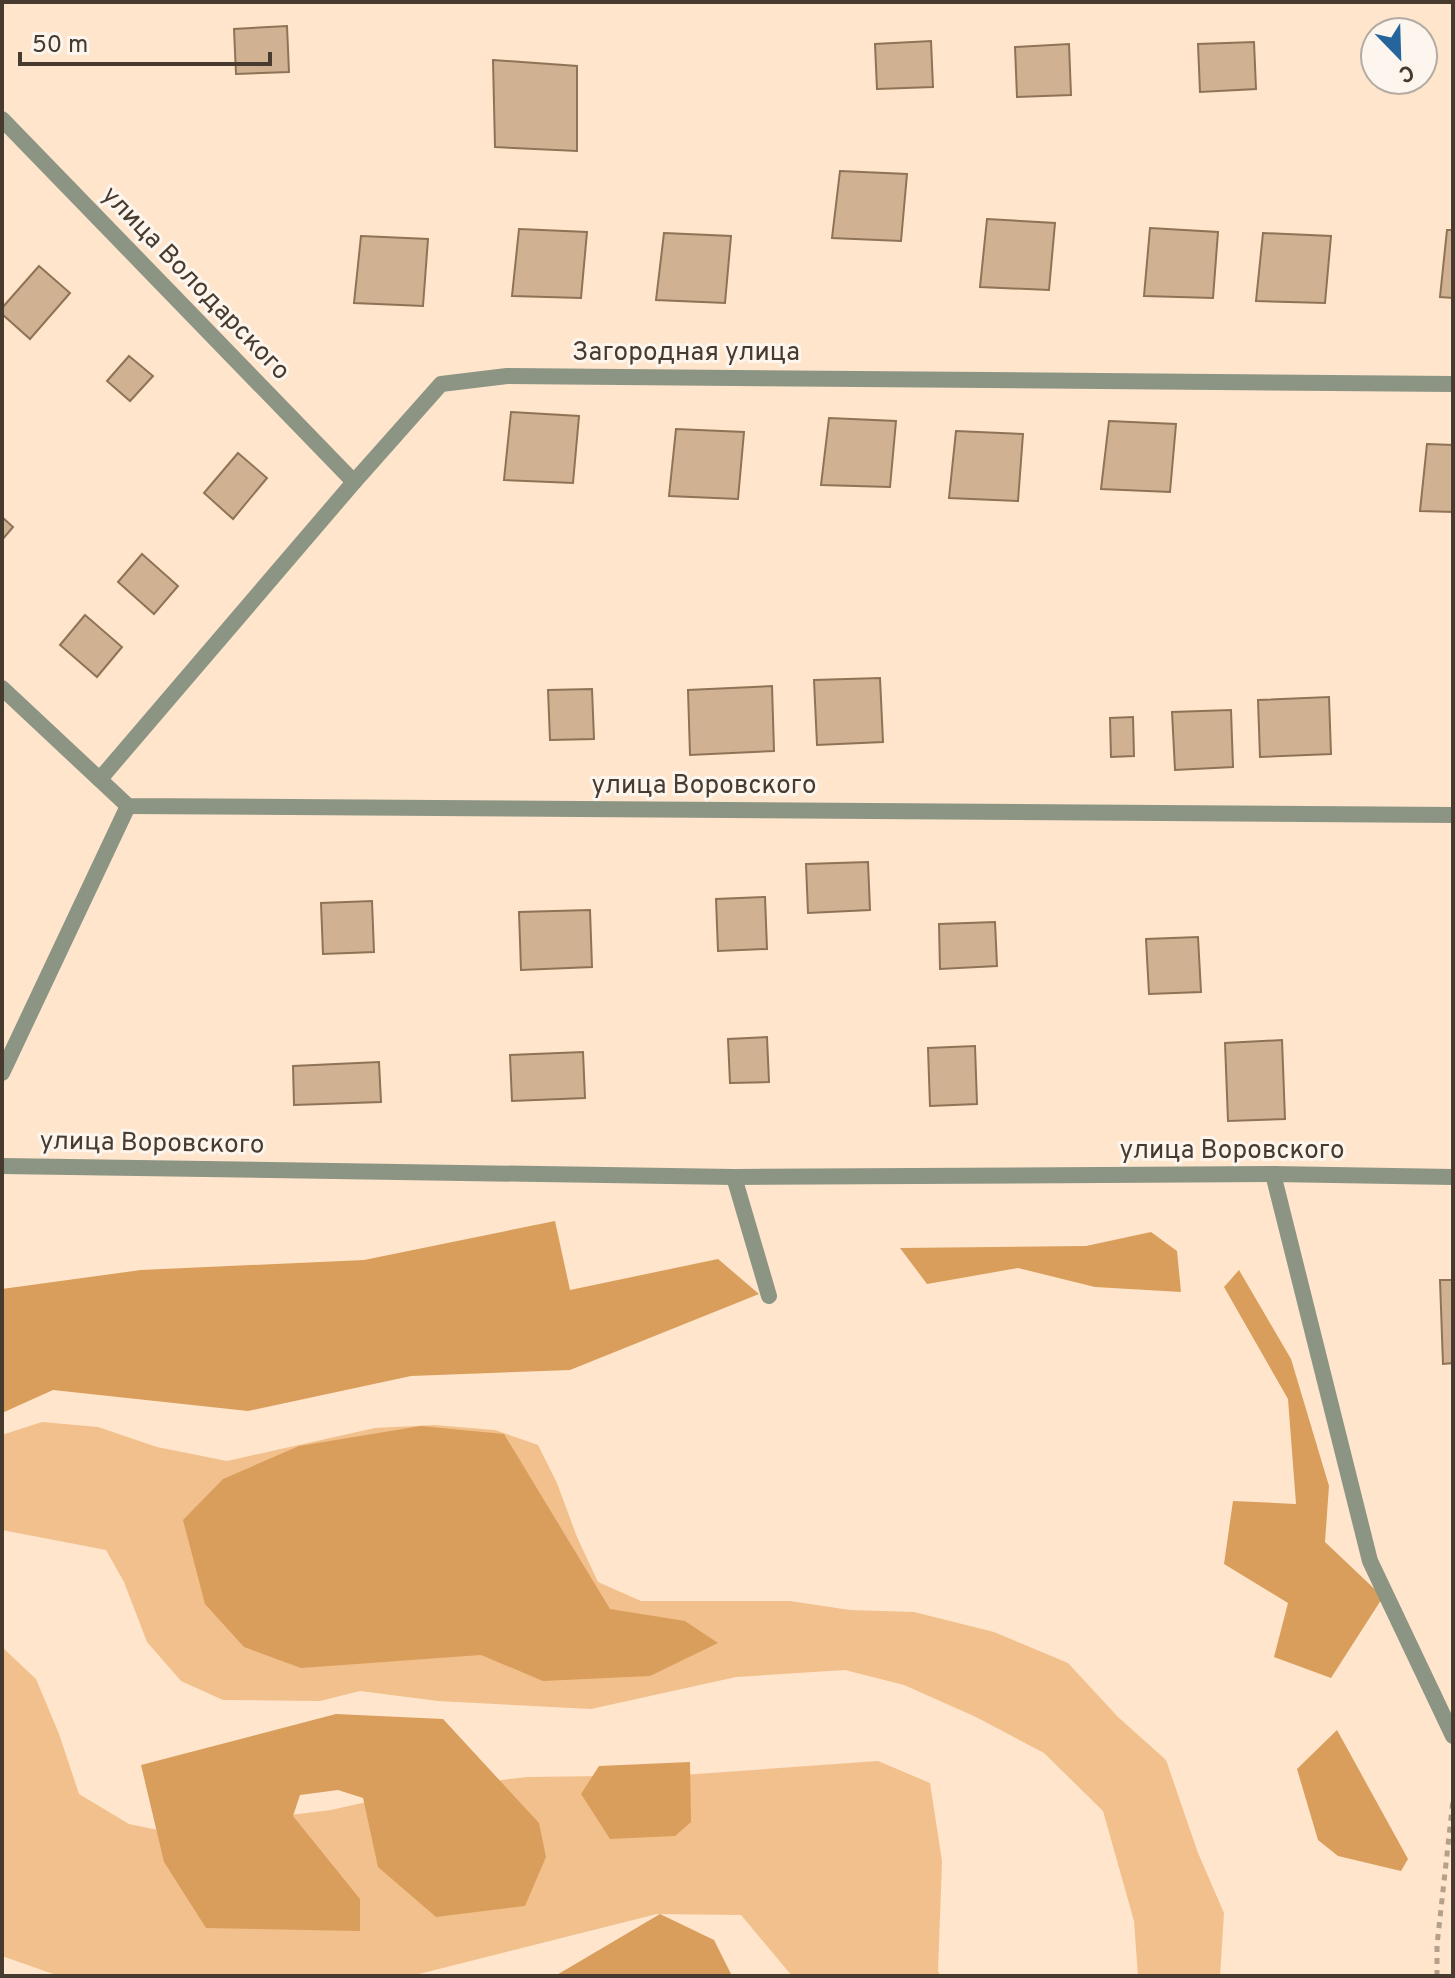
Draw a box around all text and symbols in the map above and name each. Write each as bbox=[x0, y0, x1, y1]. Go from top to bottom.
scale bar bbox=[20, 16, 270, 66]
north arrow bbox=[1359, 16, 1439, 96]
text: 50 m bbox=[32, 31, 88, 61]
text: С bbox=[1394, 57, 1418, 87]
street label: улица Володарского bbox=[94, 180, 296, 388]
street label: Загородная улица bbox=[572, 337, 800, 370]
street label: улица Воровского bbox=[592, 770, 816, 803]
street label: улица Воровского bbox=[39, 1126, 265, 1162]
street label: улица Воровского bbox=[1120, 1135, 1344, 1168]

